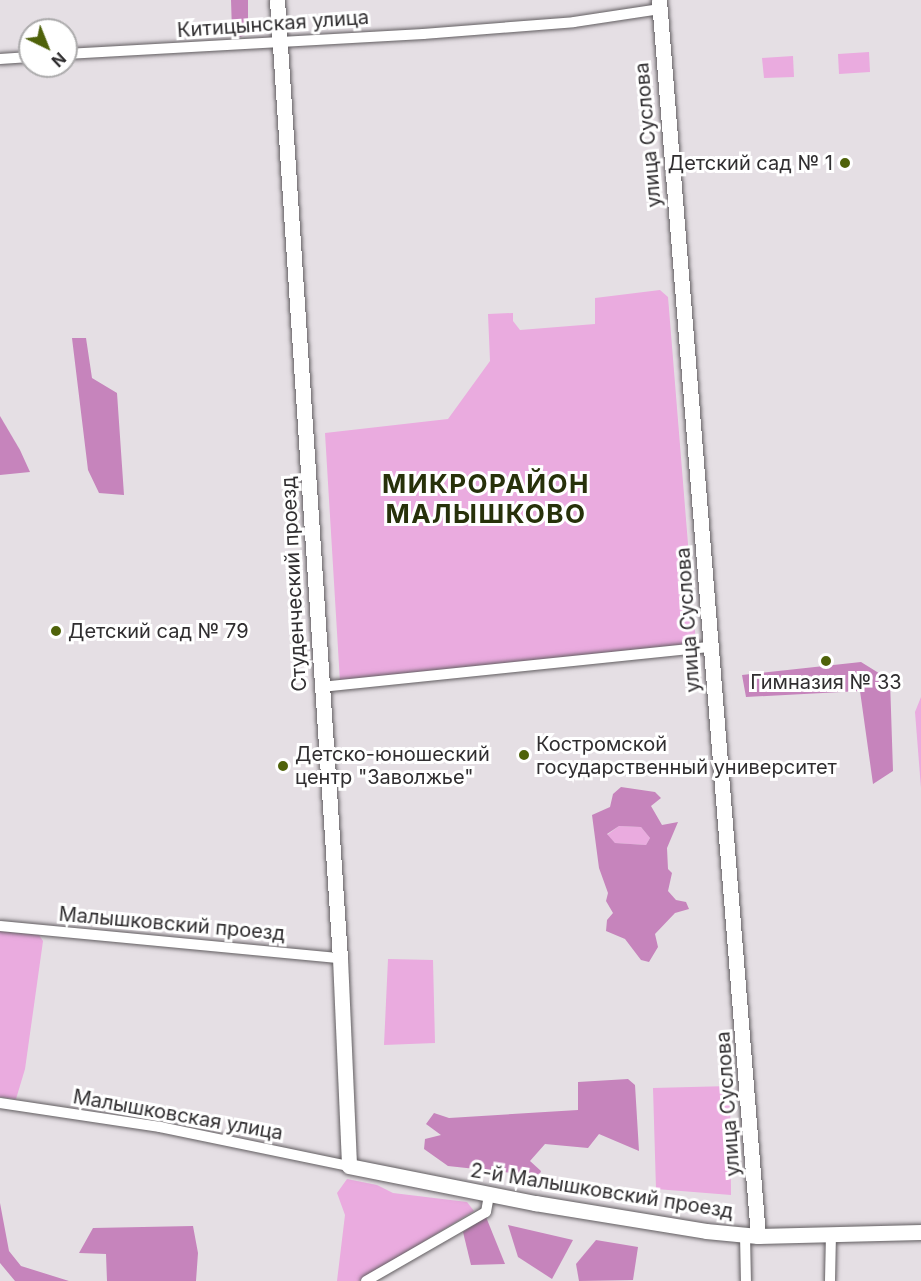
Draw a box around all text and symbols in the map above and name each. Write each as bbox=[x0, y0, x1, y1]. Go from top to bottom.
street label: Китицынская улица bbox=[176, 5, 370, 43]
north arrow bbox=[18, 18, 78, 78]
text: N bbox=[48, 48, 70, 71]
street label: улица Суслова bbox=[630, 62, 666, 208]
place label: Детский сад № 1 bbox=[668, 151, 833, 175]
marker: Детский сад № 1 bbox=[838, 156, 852, 170]
district label: МИКРОРАЙОН МАЛЫШКОВО bbox=[382, 468, 590, 530]
street label: Студенческий проезд bbox=[276, 476, 312, 692]
street label: улица Суслова bbox=[671, 547, 705, 693]
place label: Детский сад № 79 bbox=[68, 619, 249, 643]
marker: Детский сад № 79 bbox=[49, 624, 63, 638]
marker: Гимназия № 33 bbox=[819, 654, 833, 668]
place label: Гимназия № 33 bbox=[750, 670, 902, 694]
place label: Костромской государственный университет bbox=[536, 732, 837, 779]
place label: Детско-юношеский центр "Заволжье" bbox=[295, 742, 490, 789]
marker: Костромской государственный университет bbox=[517, 748, 531, 762]
marker: Детско-юношеский центр "Заволжье" bbox=[276, 759, 290, 773]
street label: Малышковский проезд bbox=[58, 902, 286, 946]
street label: улица Суслова bbox=[711, 1031, 745, 1177]
street label: Малышковская улица bbox=[71, 1085, 285, 1145]
street label: 2-й Малышковский проезд bbox=[469, 1158, 735, 1224]

